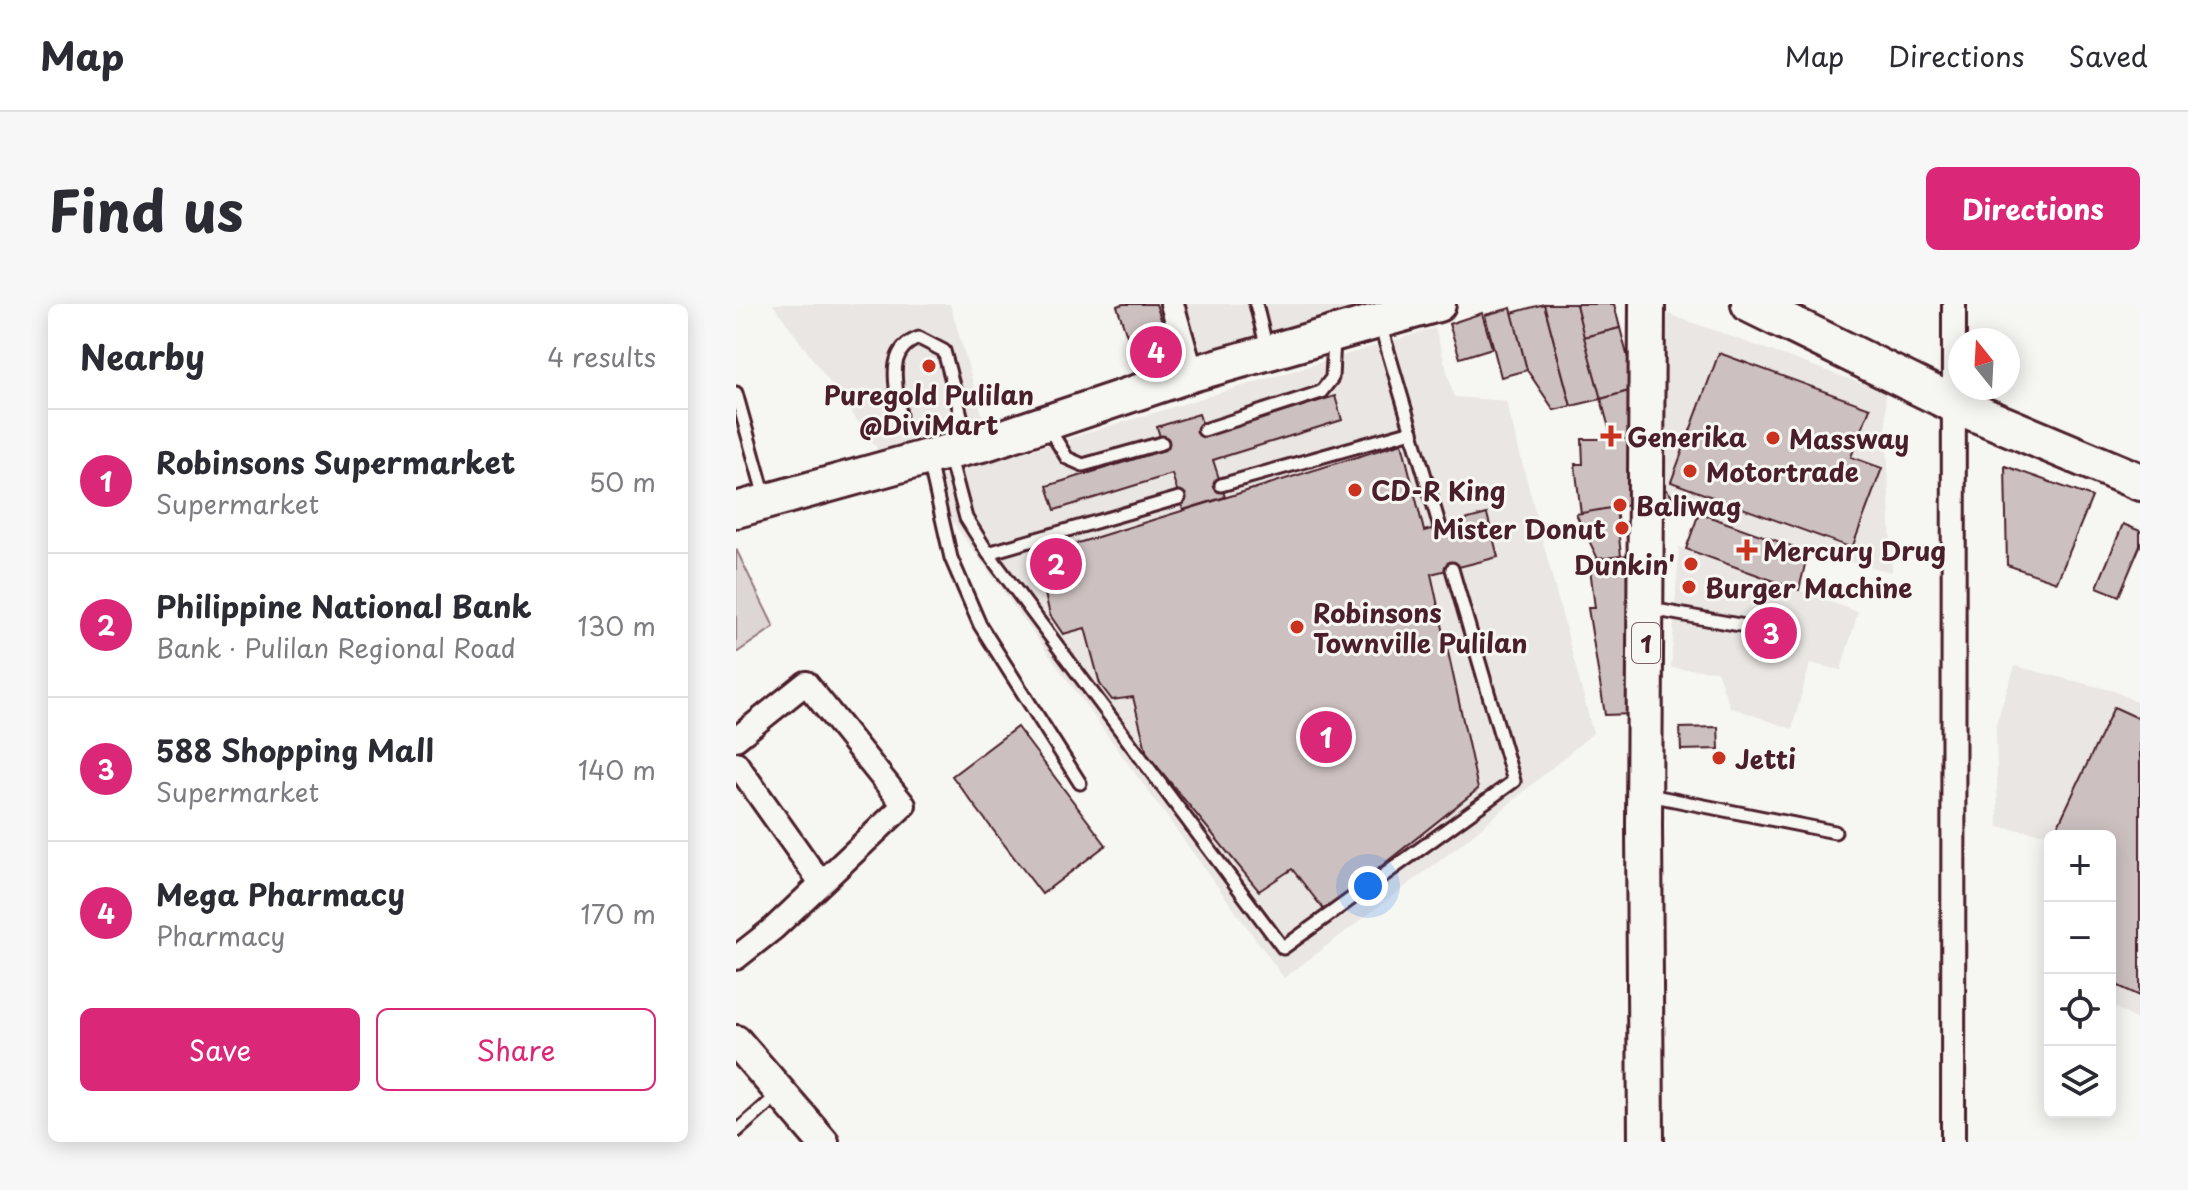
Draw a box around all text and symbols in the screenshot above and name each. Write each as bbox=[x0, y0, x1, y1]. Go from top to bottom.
text: Map bbox=[40, 27, 124, 84]
text: Map bbox=[1785, 34, 1844, 77]
text: Directions bbox=[1888, 34, 2025, 77]
text: Saved bbox=[2069, 34, 2148, 77]
text: Find us bbox=[48, 166, 244, 251]
button: Directions bbox=[1926, 167, 2140, 250]
pin: 4 bbox=[1130, 322, 1182, 382]
north arrow bbox=[1948, 328, 2020, 400]
text: Nearby bbox=[80, 330, 205, 382]
text: 4 results bbox=[547, 337, 656, 376]
marker: Puregold Pulilan @DiviMart bbox=[920, 357, 938, 375]
place label: Puregold Pulilan @DiviMart bbox=[824, 375, 1034, 444]
place label: Generika bbox=[1627, 417, 1747, 456]
place label: Massway bbox=[1789, 419, 1909, 458]
marker: Generika bbox=[1602, 427, 1620, 445]
marker: Massway bbox=[1764, 429, 1782, 447]
text: Robinsons Supermarket bbox=[156, 439, 516, 484]
place label: Motortrade bbox=[1706, 452, 1859, 491]
text: 1 bbox=[100, 462, 112, 501]
text: 50 m bbox=[589, 462, 656, 501]
marker: Motortrade bbox=[1681, 462, 1699, 480]
place label: CD-R King bbox=[1371, 471, 1506, 510]
marker: CD-R King bbox=[1346, 481, 1364, 499]
text: Supermarket bbox=[156, 484, 319, 523]
place label: Baliwag bbox=[1636, 486, 1742, 525]
marker: Baliwag bbox=[1611, 496, 1629, 514]
place label: Mister Donut bbox=[1433, 509, 1606, 548]
marker: Mister Donut bbox=[1613, 519, 1631, 537]
place label: Mercury Drug bbox=[1763, 531, 1946, 570]
pin: 2 bbox=[1030, 534, 1082, 594]
marker: Mercury Drug bbox=[1738, 541, 1756, 559]
place label: Dunkin' bbox=[1574, 545, 1675, 584]
marker: Dunkin' bbox=[1682, 555, 1700, 573]
place label: Burger Machine bbox=[1705, 568, 1912, 607]
marker: Burger Machine bbox=[1680, 578, 1698, 596]
text: Philippine National Bank bbox=[156, 583, 532, 628]
place label: Robinsons Townville Pulilan bbox=[1313, 593, 1528, 662]
pin: 3 bbox=[1745, 603, 1797, 663]
text: 2 bbox=[97, 606, 115, 645]
text: 130 m bbox=[577, 606, 656, 645]
marker: Robinsons Townville Pulilan bbox=[1288, 618, 1306, 636]
road number: 1 bbox=[1632, 623, 1660, 663]
text: Bank · Pulilan Regional Road bbox=[156, 628, 516, 667]
pin: 1 bbox=[1300, 707, 1352, 767]
text: 588 Shopping Mall bbox=[156, 727, 434, 772]
place label: Jetti bbox=[1735, 739, 1796, 778]
marker: Jetti bbox=[1710, 749, 1728, 767]
text: 3 bbox=[97, 750, 115, 789]
text: 140 m bbox=[578, 750, 656, 789]
text: Supermarket bbox=[156, 772, 319, 811]
map controls bbox=[2044, 830, 2116, 1118]
button: + bbox=[2044, 830, 2116, 902]
your location bbox=[1348, 866, 1388, 906]
text: Mega Pharmacy bbox=[156, 871, 405, 916]
text: 4 bbox=[97, 894, 115, 933]
text: 170 m bbox=[581, 894, 656, 933]
button: − bbox=[2044, 902, 2116, 974]
text: Pharmacy bbox=[156, 916, 285, 955]
button: locate bbox=[2044, 974, 2116, 1046]
button: Save bbox=[80, 1008, 360, 1091]
button: Share bbox=[376, 1008, 656, 1091]
button: layers bbox=[2044, 1046, 2116, 1118]

